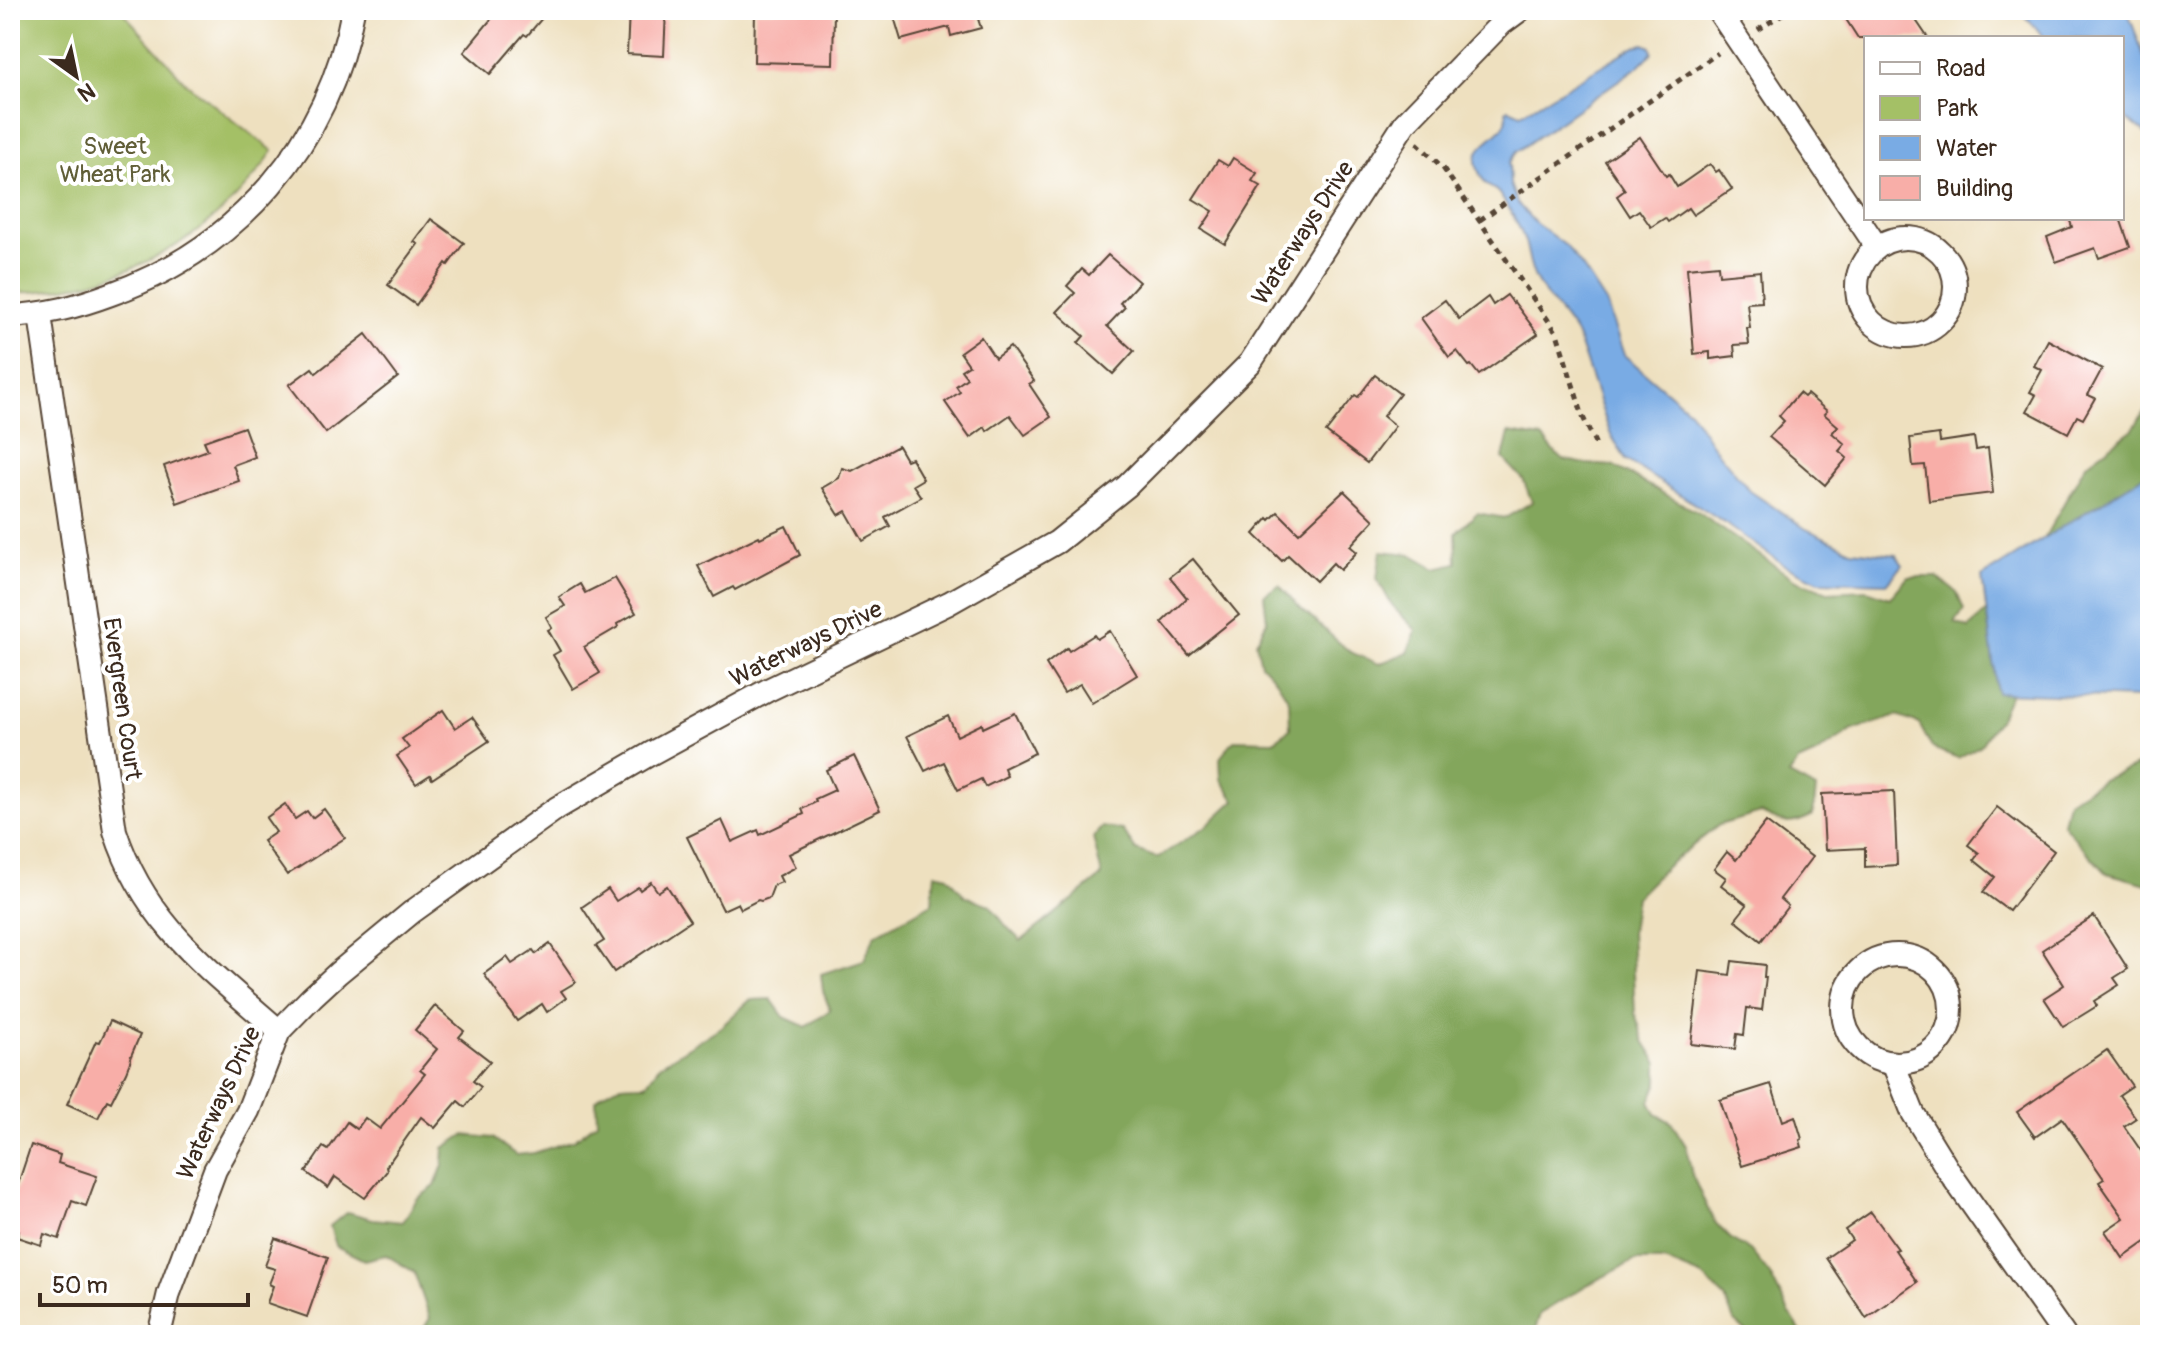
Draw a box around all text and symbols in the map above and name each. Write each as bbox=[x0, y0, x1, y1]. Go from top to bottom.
north arrow bbox=[36, 36, 116, 116]
legend bbox=[1864, 36, 2124, 220]
text: Road bbox=[1936, 54, 1986, 83]
text: N bbox=[72, 76, 100, 108]
text: Park bbox=[1936, 94, 1978, 123]
park label: Sweet Wheat Park bbox=[60, 132, 170, 189]
text: Water bbox=[1936, 134, 1997, 163]
street label: Waterways Drive bbox=[1246, 155, 1360, 310]
text: Building bbox=[1936, 174, 2013, 203]
street label: Waterways Drive bbox=[725, 595, 887, 693]
street label: Evergreen Court bbox=[96, 616, 148, 782]
street label: Waterways Drive bbox=[171, 1022, 267, 1184]
scale bar bbox=[40, 1257, 248, 1307]
text: 50 m bbox=[52, 1271, 108, 1300]

